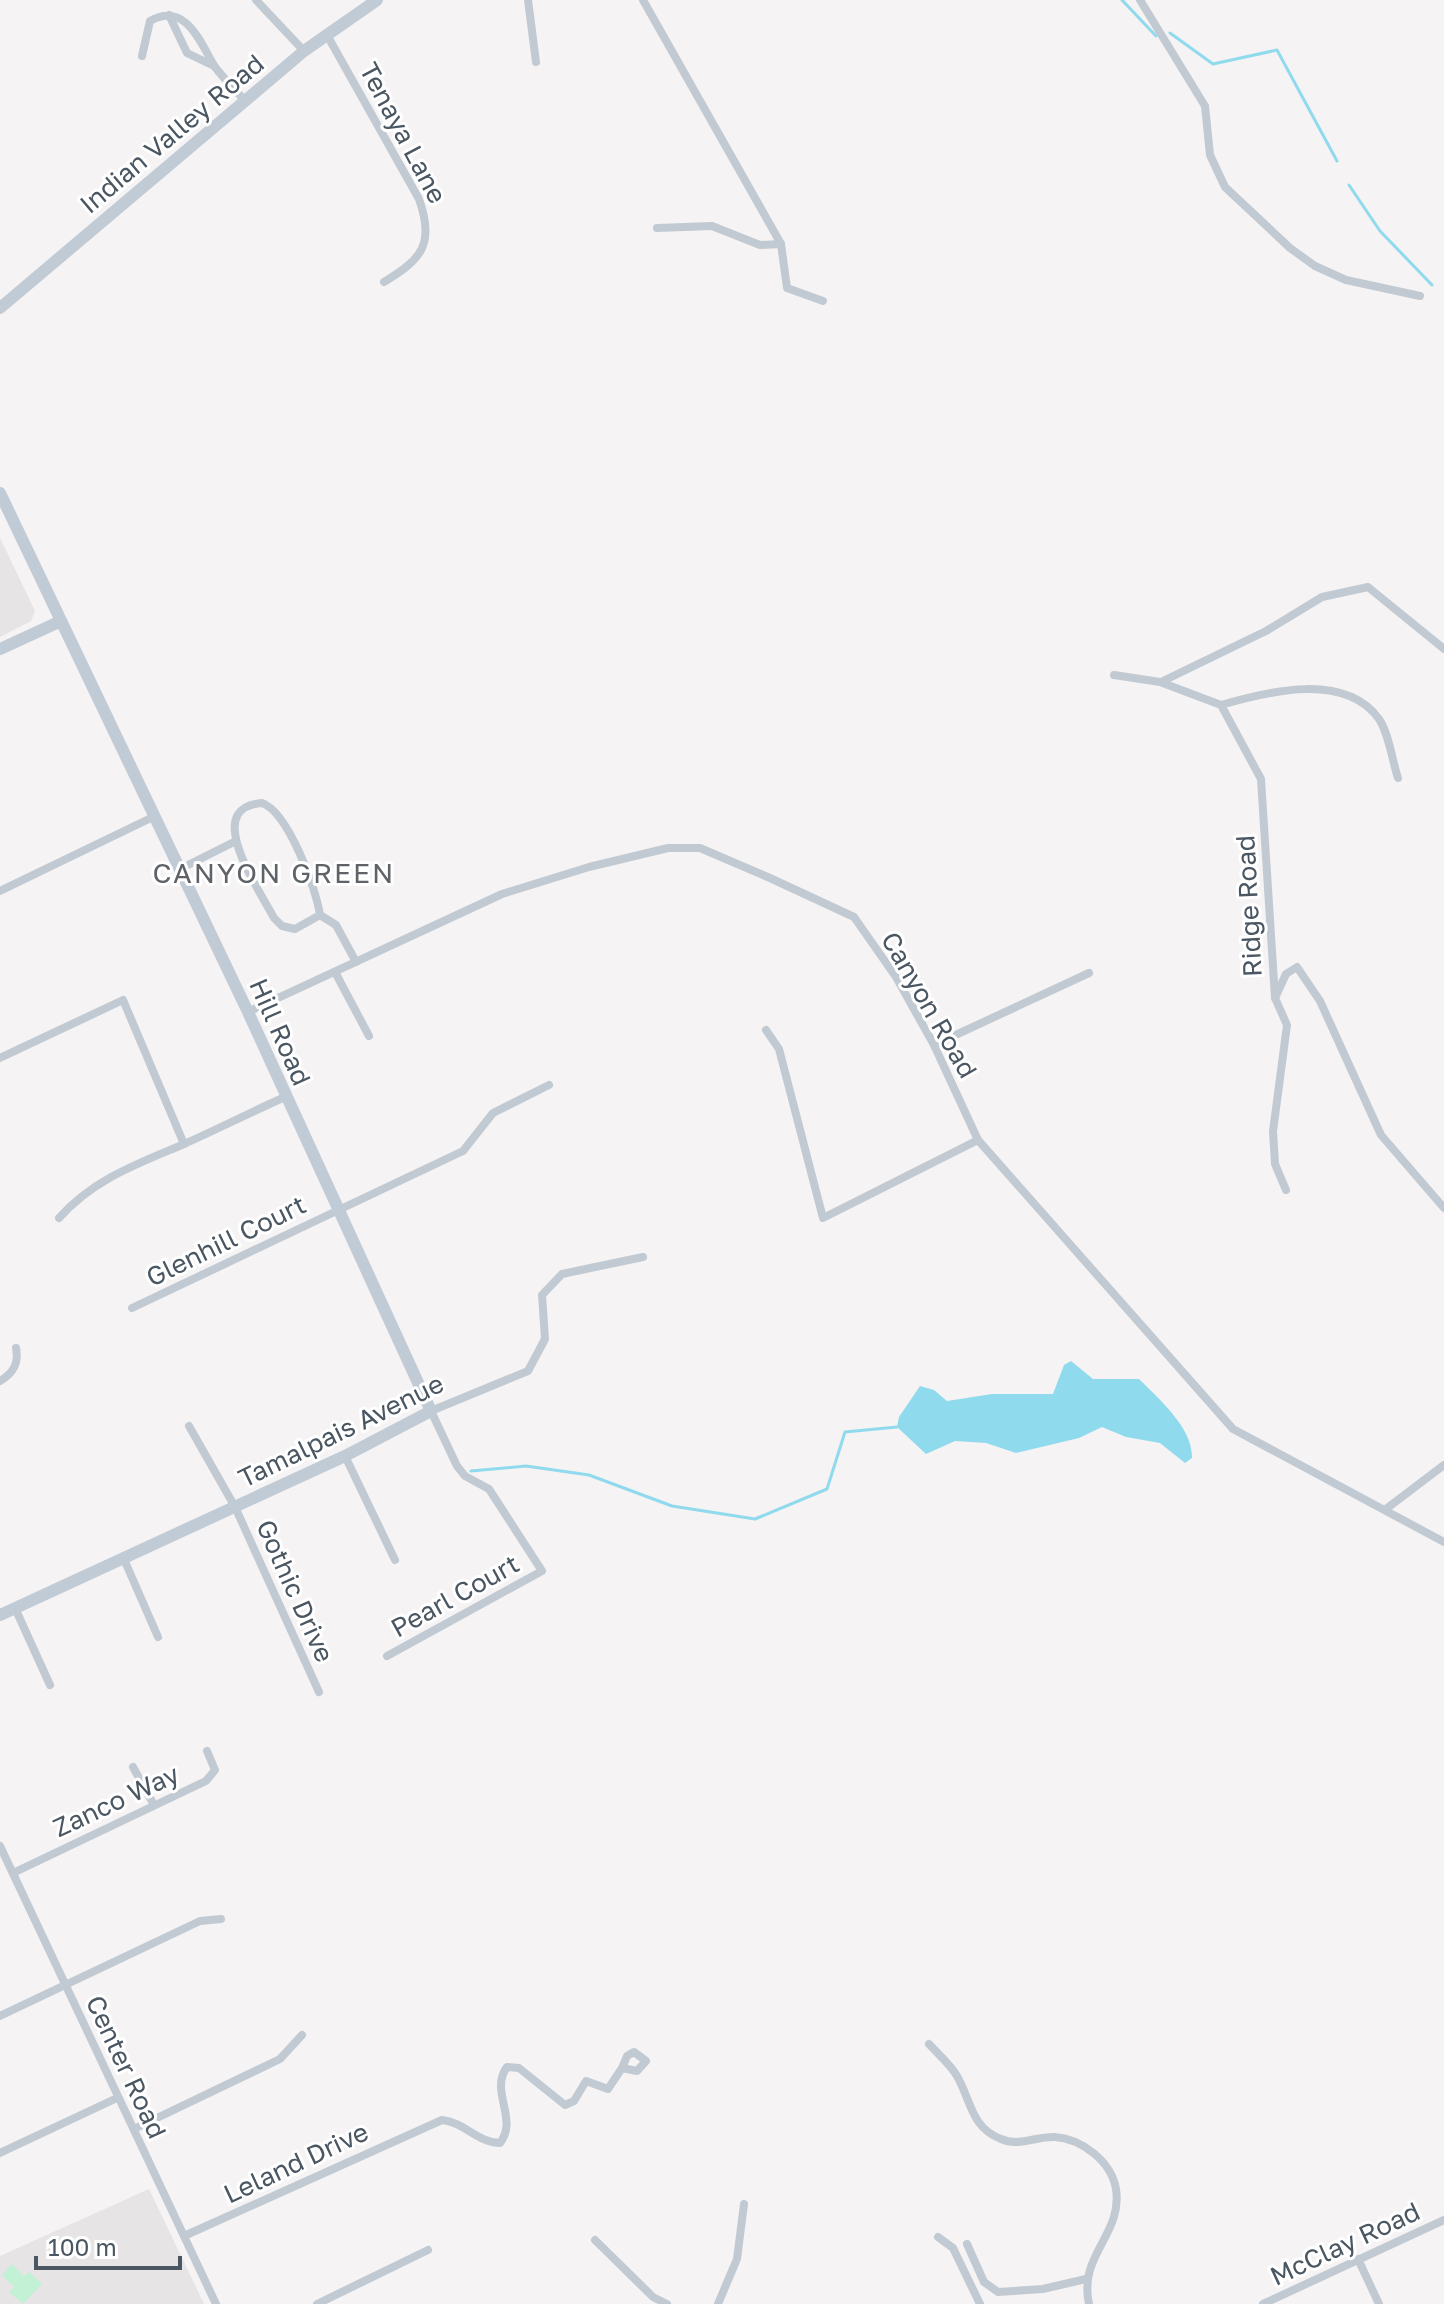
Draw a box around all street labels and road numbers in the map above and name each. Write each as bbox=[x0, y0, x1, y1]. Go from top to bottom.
street label: Indian Valley Road bbox=[73, 48, 270, 220]
street label: Tenaya Lane bbox=[353, 57, 453, 208]
street label: Ridge Road bbox=[1229, 834, 1268, 978]
street label: Canyon Road bbox=[875, 926, 984, 1083]
street label: Hill Road bbox=[243, 974, 318, 1090]
street label: Glenhill Court bbox=[141, 1189, 311, 1293]
street label: Tamalpais Avenue bbox=[233, 1367, 448, 1494]
street label: Gothic Drive bbox=[250, 1515, 341, 1667]
street label: Pearl Court bbox=[385, 1548, 524, 1643]
street label: Zanco Way bbox=[48, 1758, 184, 1843]
street label: Center Road bbox=[80, 1990, 173, 2143]
street label: Leland Drive bbox=[219, 2116, 373, 2209]
street label: McClay Road bbox=[1265, 2195, 1425, 2292]

